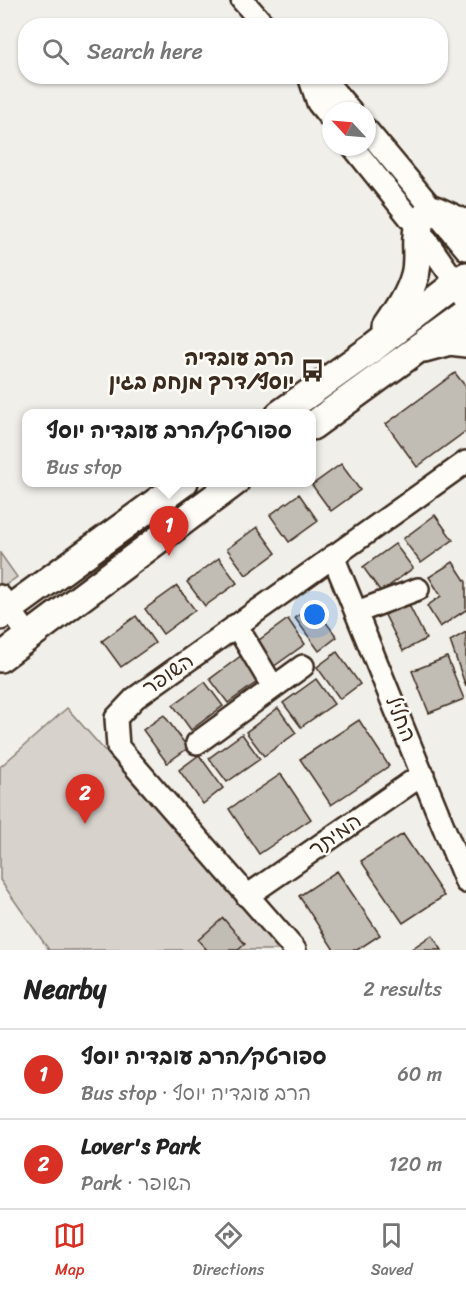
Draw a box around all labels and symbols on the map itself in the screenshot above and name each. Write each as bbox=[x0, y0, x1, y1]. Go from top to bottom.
north arrow bbox=[322, 102, 376, 156]
place label: הרב עובדיה יוסף/דרך מנחם בגין bbox=[109, 339, 294, 401]
bus stop icon: הרב עובדיה יוסף/דרך מנחם בגין bbox=[299, 357, 325, 383]
pin: 1 bbox=[150, 506, 188, 556]
your location bbox=[300, 600, 329, 629]
street label: השופר bbox=[134, 642, 202, 706]
street label: החליל bbox=[375, 690, 427, 748]
pin: 2 bbox=[66, 774, 104, 824]
street label: המיתר bbox=[300, 803, 370, 867]

